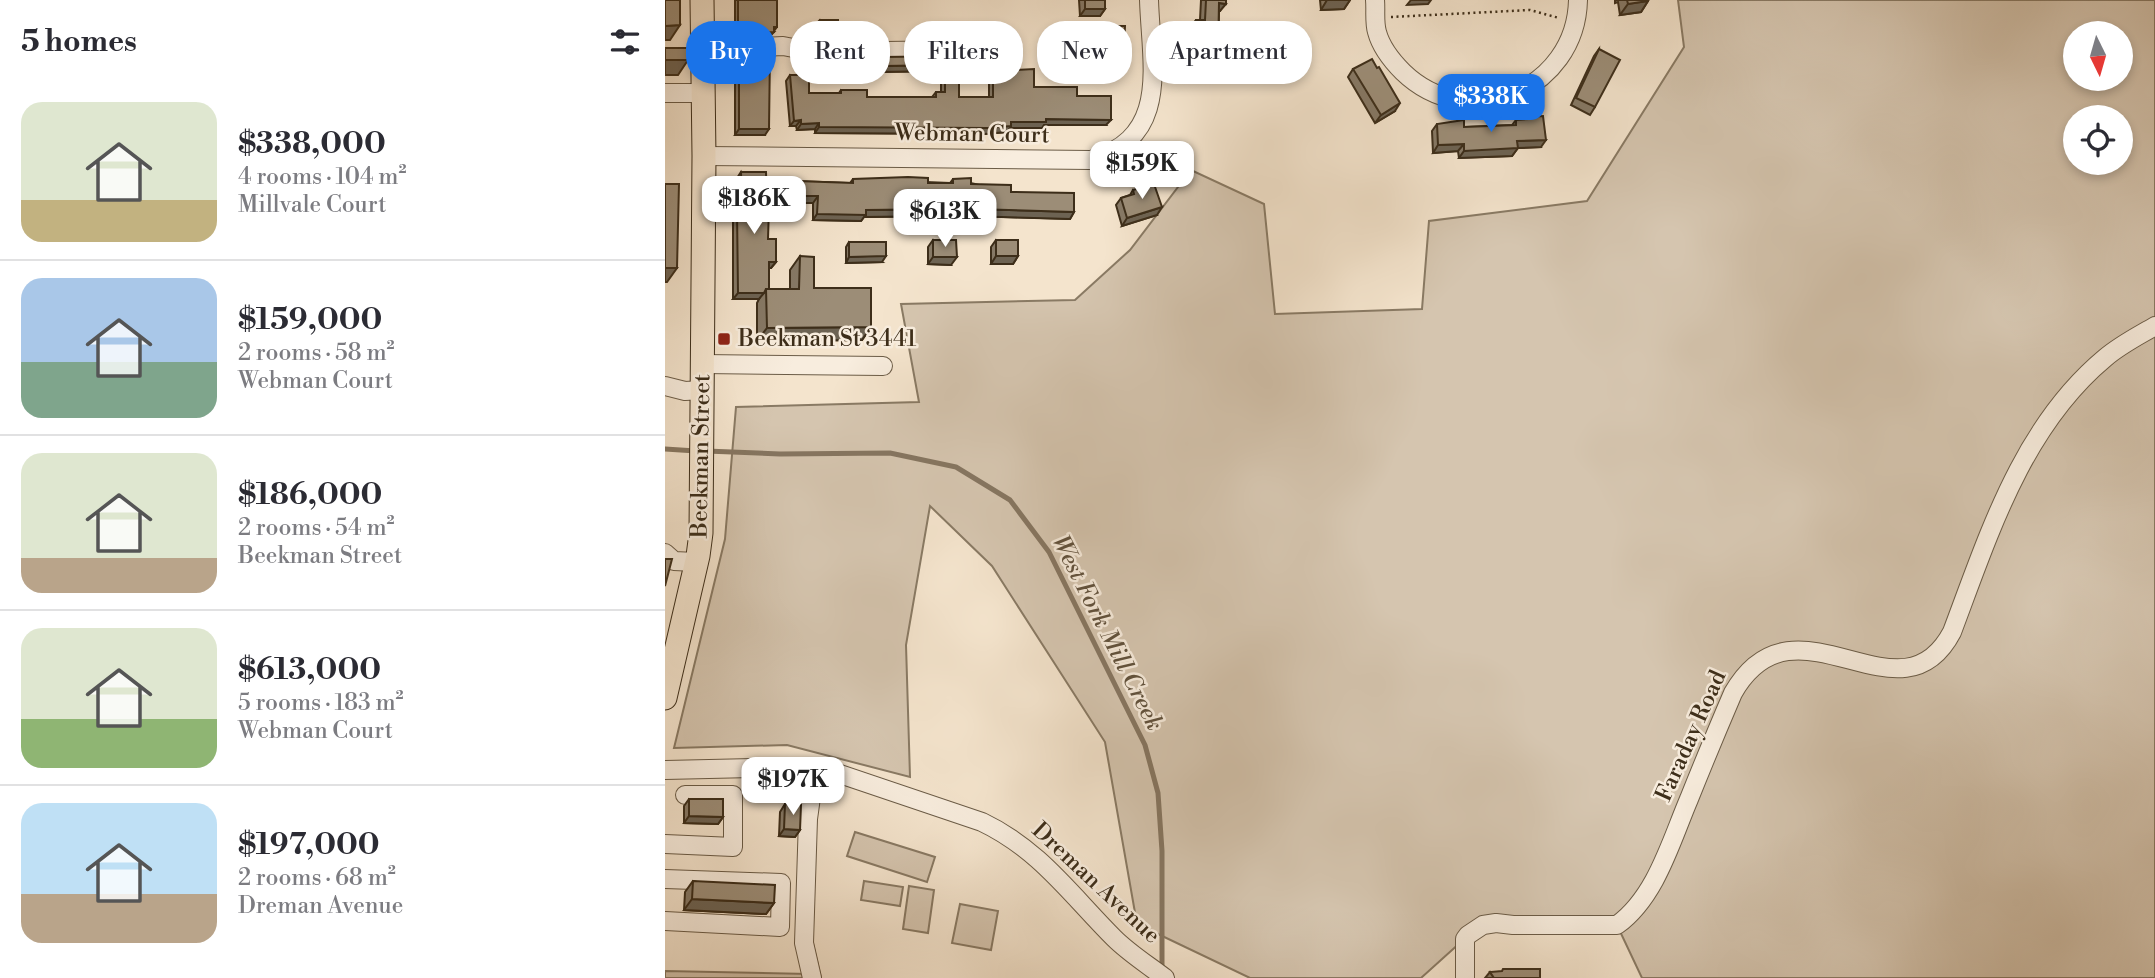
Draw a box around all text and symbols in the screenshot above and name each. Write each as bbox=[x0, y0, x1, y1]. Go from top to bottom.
chip: Buy bbox=[686, 21, 776, 84]
chip: Rent bbox=[790, 21, 890, 84]
chip: Filters bbox=[904, 21, 1023, 84]
chip: New bbox=[1037, 21, 1132, 84]
chip: Apartment bbox=[1146, 21, 1312, 84]
north arrow bbox=[2063, 21, 2133, 91]
map controls bbox=[2063, 21, 2133, 175]
text: 5 homes bbox=[21, 23, 137, 61]
icon: filters bbox=[606, 23, 644, 61]
pin: $338K bbox=[1442, 74, 1540, 134]
text: $338K bbox=[1454, 83, 1528, 111]
button: locate bbox=[2063, 105, 2133, 175]
street label: Webman Court bbox=[893, 119, 1050, 149]
text: $338,000 bbox=[238, 125, 386, 163]
icon: home bbox=[77, 130, 161, 214]
pin: $159K bbox=[1093, 142, 1191, 201]
text: $159K bbox=[1106, 150, 1178, 178]
text: 4 rooms · 104 m² bbox=[238, 163, 407, 191]
pin: $186K bbox=[705, 176, 803, 236]
text: $186K bbox=[718, 185, 790, 213]
pin: $613K bbox=[896, 190, 994, 249]
text: Millvale Court bbox=[238, 191, 386, 219]
text: $613K bbox=[909, 198, 981, 226]
text: $159,000 bbox=[238, 301, 382, 339]
icon: home bbox=[77, 306, 161, 390]
place label: Beekman St 3441 bbox=[737, 325, 917, 353]
marker: Beekman St 3441 bbox=[716, 331, 732, 347]
text: 2 rooms · 58 m² bbox=[238, 339, 395, 367]
text: Webman Court bbox=[238, 367, 393, 395]
street label: Beekman Street bbox=[686, 374, 716, 539]
text: $186,000 bbox=[238, 476, 382, 514]
icon: home bbox=[77, 481, 161, 565]
text: 2 rooms · 54 m² bbox=[238, 514, 395, 542]
water label: West Fork Mill Creek bbox=[1045, 530, 1169, 736]
text: Beekman Street bbox=[238, 542, 402, 570]
text: $613,000 bbox=[238, 651, 381, 689]
icon: home bbox=[77, 656, 161, 740]
street label: Faraday Road bbox=[1650, 666, 1732, 806]
text: 5 rooms · 183 m² bbox=[238, 689, 404, 717]
text: Webman Court bbox=[238, 717, 393, 745]
pin: $197K bbox=[744, 758, 842, 817]
text: $197K bbox=[757, 766, 829, 794]
street label: Dreman Avenue bbox=[1026, 816, 1166, 950]
text: $197,000 bbox=[238, 826, 380, 864]
icon: home bbox=[77, 831, 161, 915]
text: 2 rooms · 68 m² bbox=[238, 864, 396, 892]
text: Dreman Avenue bbox=[238, 892, 403, 920]

